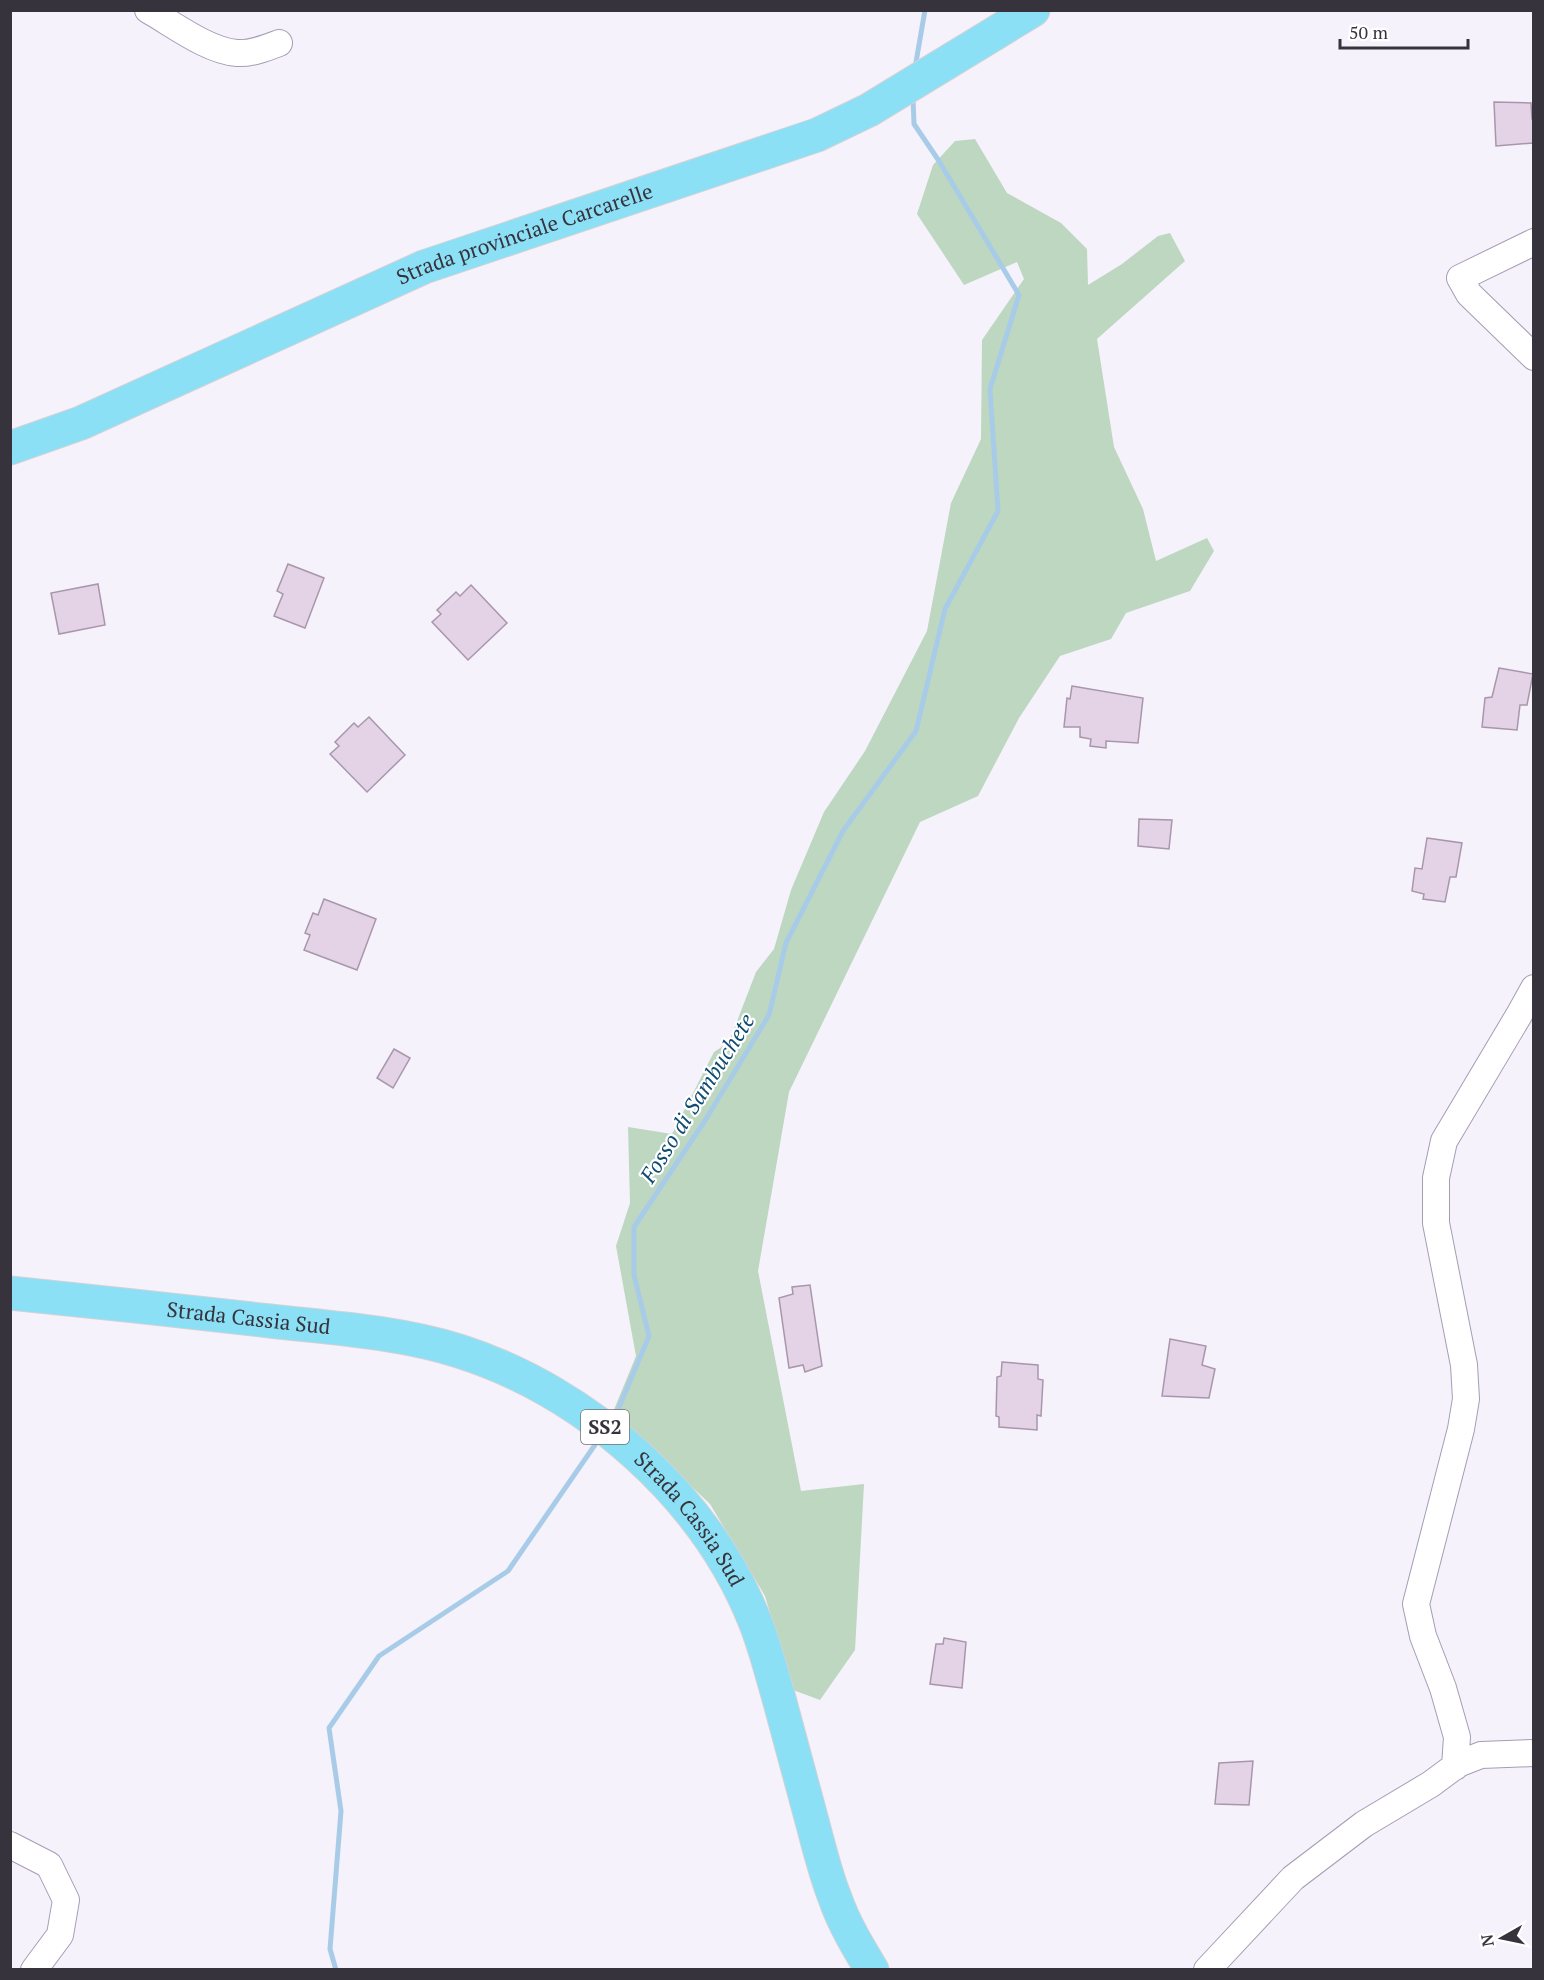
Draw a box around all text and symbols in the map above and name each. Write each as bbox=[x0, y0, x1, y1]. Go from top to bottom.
scale bar bbox=[1340, 12, 1468, 50]
text: 50 m bbox=[1349, 20, 1389, 44]
street label: Strada provinciale Carcarelle bbox=[392, 176, 656, 291]
water label: Fosso di Sambuchete bbox=[632, 1008, 760, 1189]
street label: Strada Cassia Sud bbox=[165, 1295, 332, 1340]
road number: SS2 bbox=[581, 1410, 629, 1444]
street label: Strada Cassia Sud bbox=[629, 1445, 752, 1591]
north arrow bbox=[1472, 1908, 1532, 1968]
text: N bbox=[1475, 1933, 1499, 1948]

